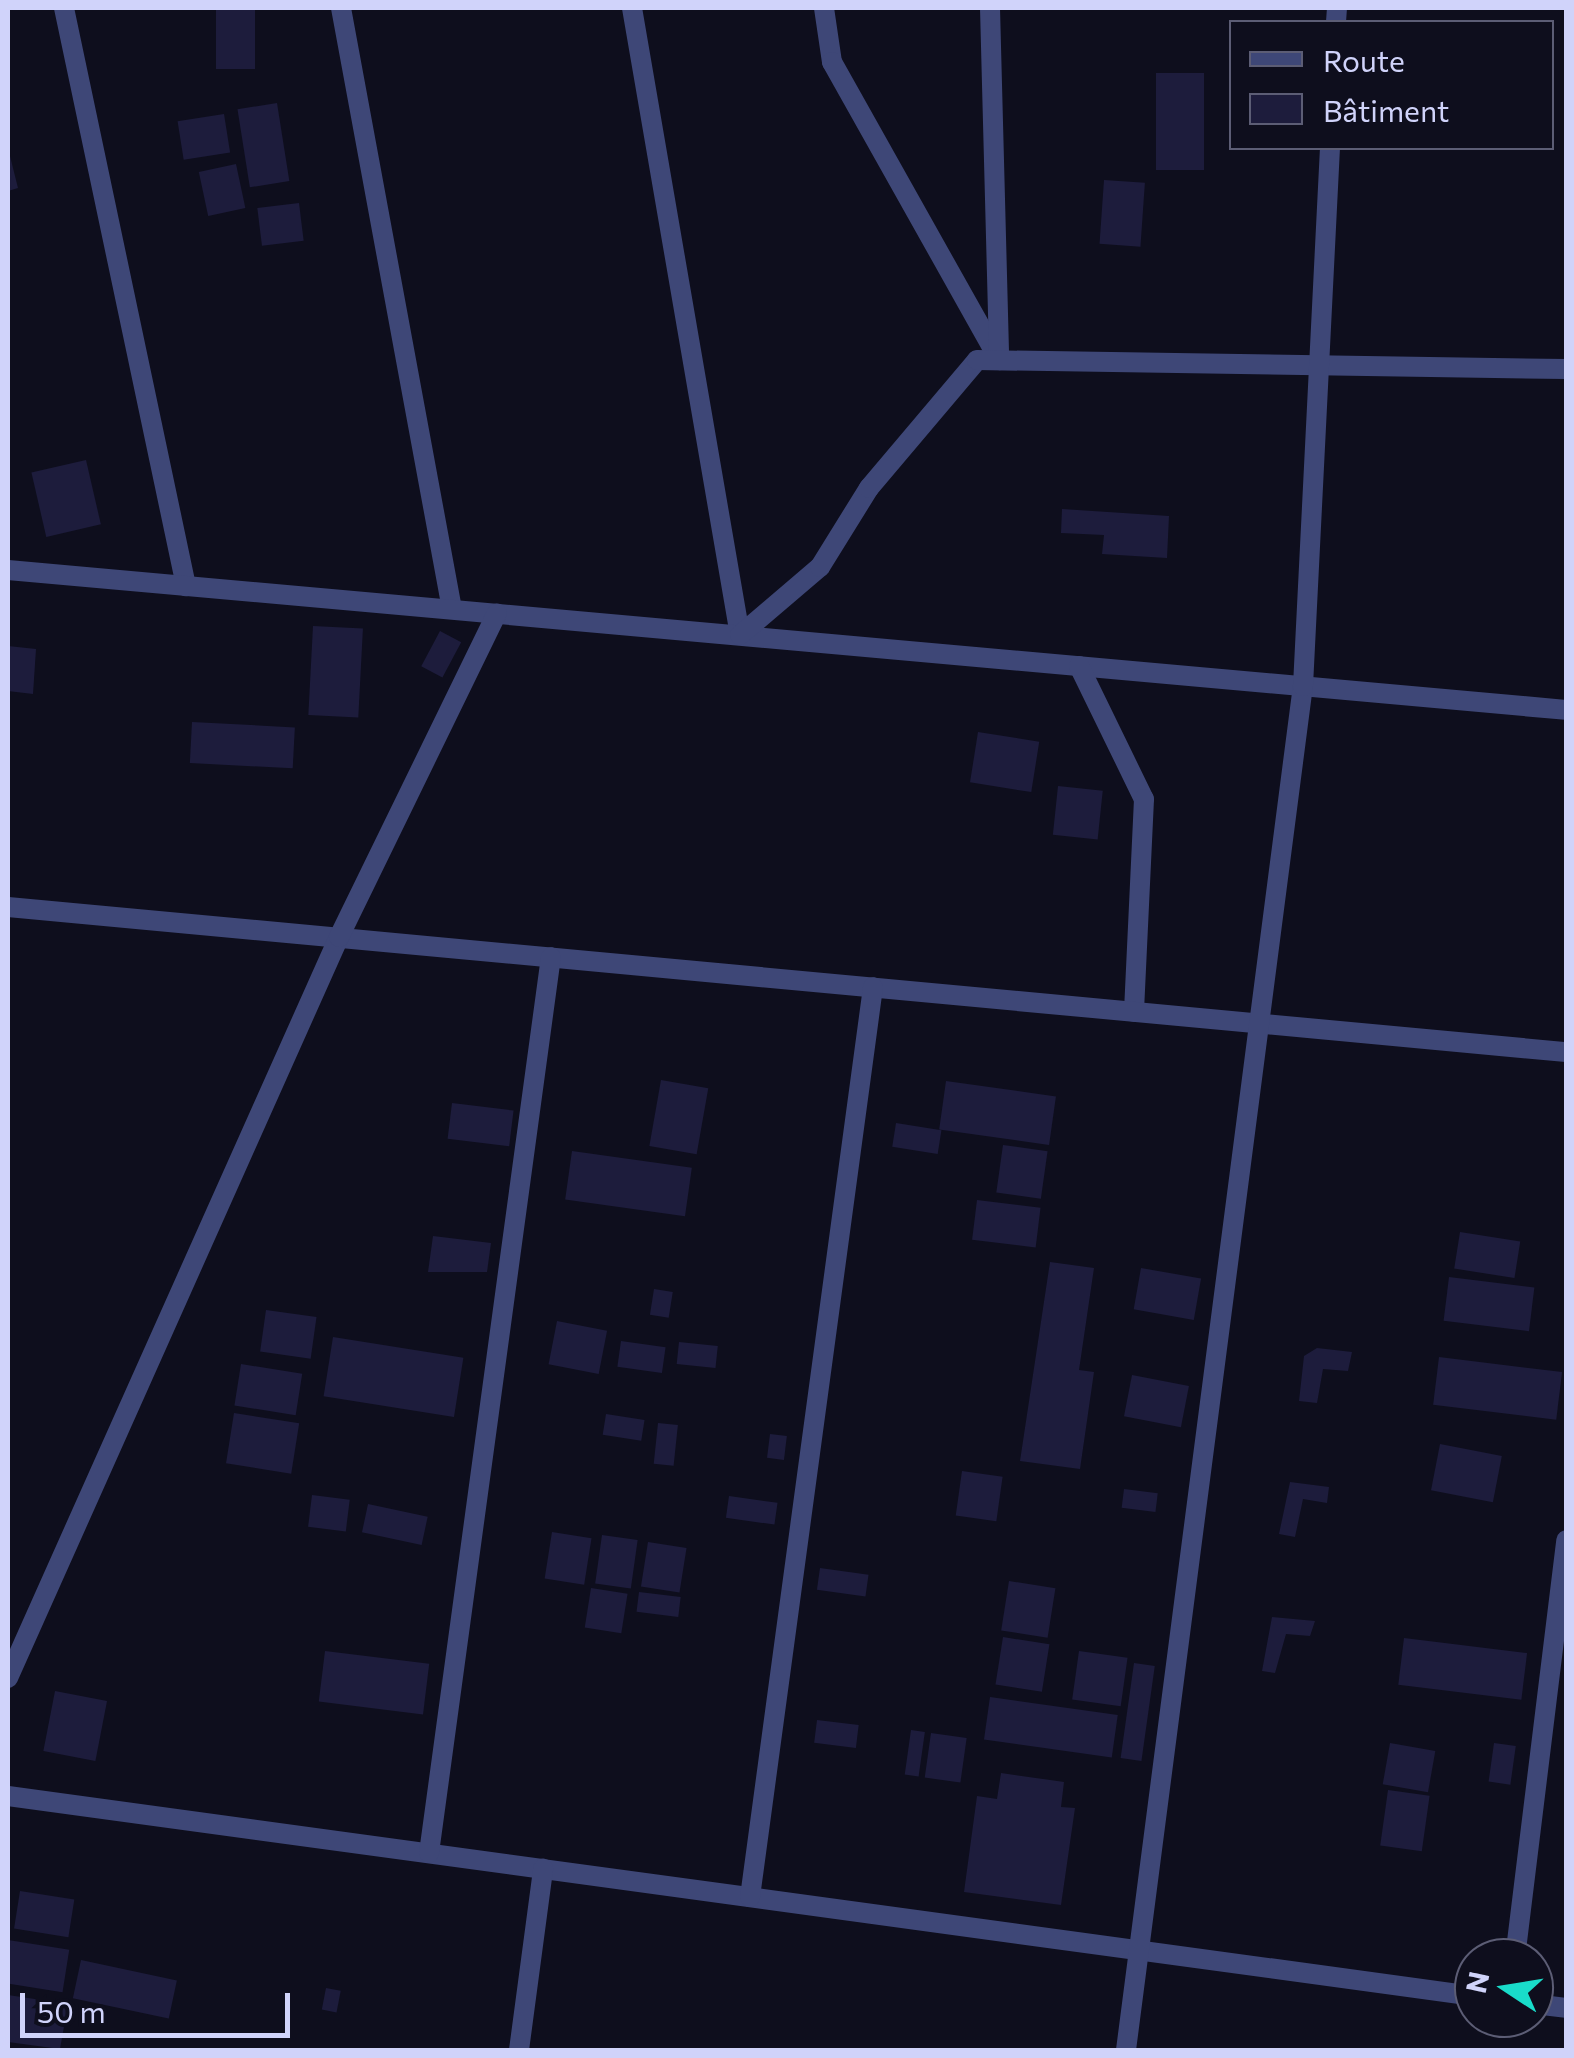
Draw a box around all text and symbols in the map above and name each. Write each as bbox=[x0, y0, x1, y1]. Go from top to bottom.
legend bbox=[1229, 20, 1554, 150]
text: Route bbox=[1323, 41, 1405, 78]
text: Bâtiment bbox=[1323, 91, 1449, 128]
north arrow bbox=[1454, 1938, 1554, 2038]
text: N bbox=[1458, 1968, 1495, 1996]
scale bar bbox=[25, 1973, 295, 2035]
text: 50 m bbox=[37, 1992, 106, 2029]

